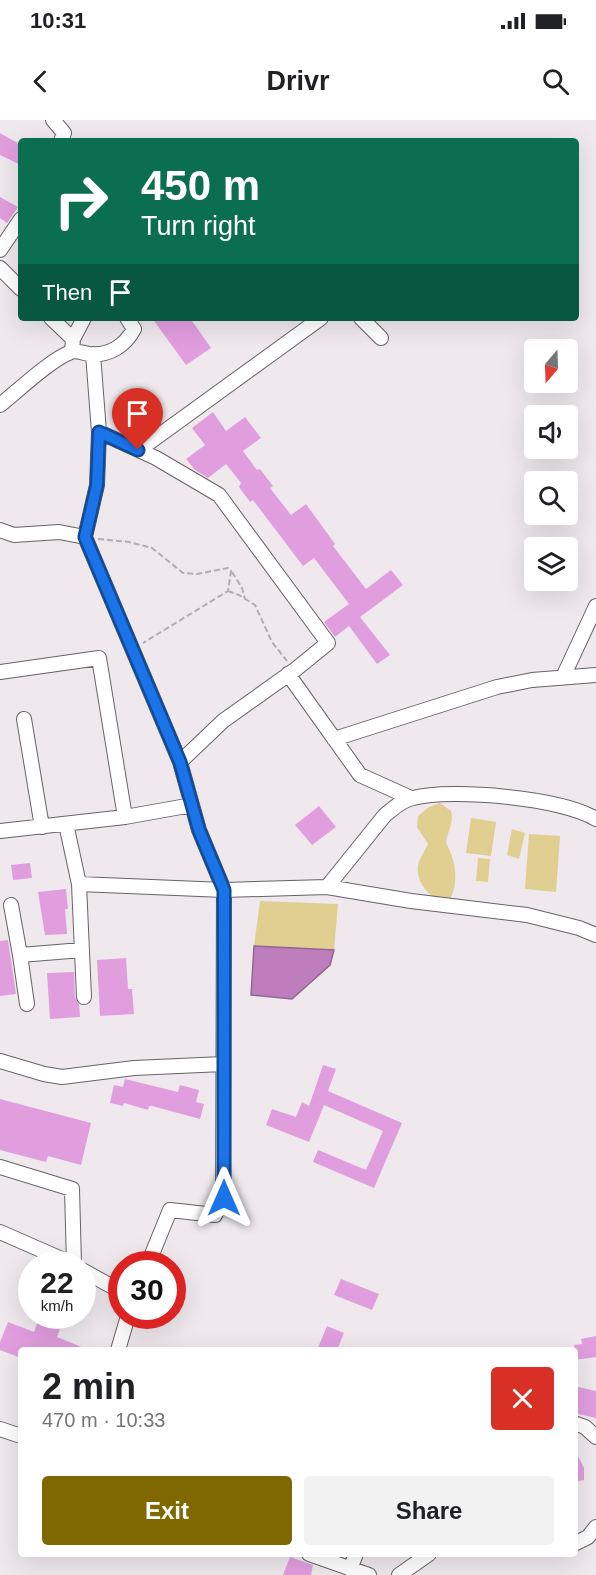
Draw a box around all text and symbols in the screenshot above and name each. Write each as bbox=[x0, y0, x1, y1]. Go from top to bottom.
text: 10:31 bbox=[30, 8, 86, 33]
icon: back bbox=[24, 65, 57, 98]
icon: search bbox=[539, 65, 572, 98]
text: Drivr bbox=[266, 66, 330, 96]
icon: right bbox=[42, 162, 120, 240]
text: 450 m bbox=[141, 162, 260, 209]
text: Turn right bbox=[141, 211, 256, 241]
icon: arrive bbox=[104, 276, 137, 309]
text: Then bbox=[42, 280, 92, 305]
north arrow bbox=[524, 339, 578, 393]
map controls bbox=[524, 339, 578, 591]
pin bbox=[112, 388, 163, 450]
icon: arrive bbox=[121, 397, 154, 430]
button: sound bbox=[524, 405, 578, 459]
button: search bbox=[524, 471, 578, 525]
button: layers bbox=[524, 537, 578, 591]
position arrow bbox=[192, 1166, 256, 1230]
speed limit sign: 30 bbox=[108, 1251, 186, 1329]
text: 22 bbox=[40, 1266, 74, 1299]
text: km/h bbox=[41, 1297, 73, 1314]
text: 2 min bbox=[42, 1366, 136, 1407]
button: close bbox=[491, 1367, 554, 1430]
text: 470 m · 10:33 bbox=[42, 1409, 165, 1431]
button: Exit bbox=[42, 1476, 292, 1545]
button: Share bbox=[304, 1476, 554, 1545]

